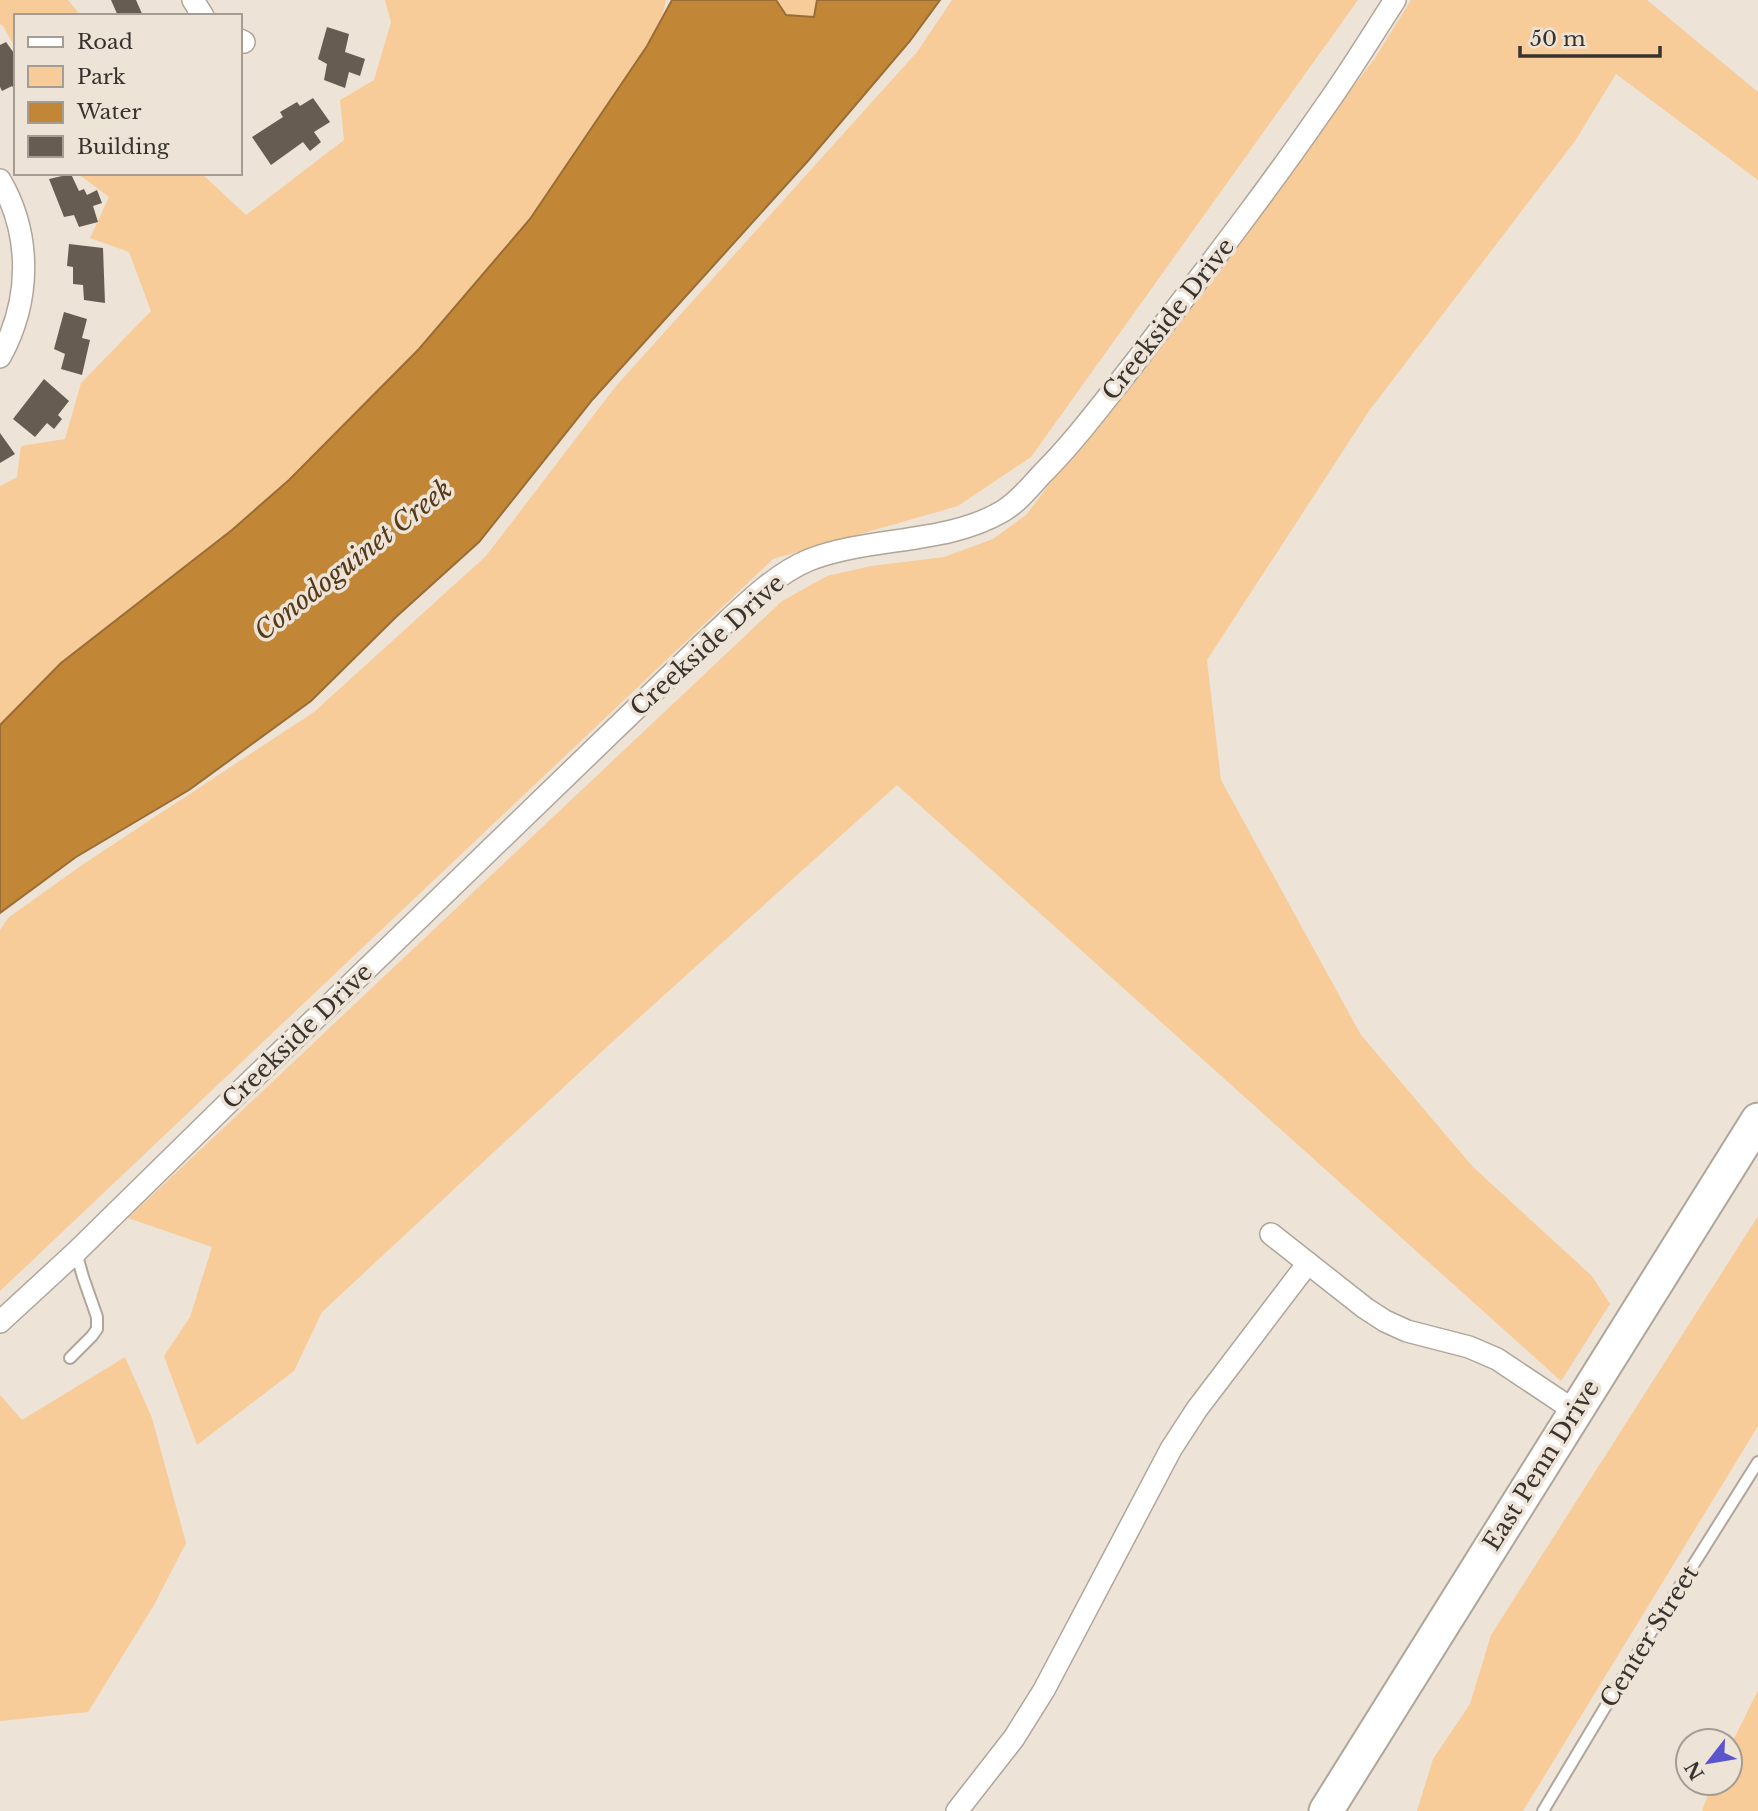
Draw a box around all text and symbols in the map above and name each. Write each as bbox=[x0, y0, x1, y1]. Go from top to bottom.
legend bbox=[14, 14, 242, 175]
scale bar bbox=[1520, 14, 1660, 58]
text: 50 m bbox=[1530, 26, 1586, 52]
text: Road bbox=[77, 29, 133, 55]
text: Park bbox=[77, 64, 126, 90]
text: Water bbox=[76, 99, 141, 125]
text: Building bbox=[77, 134, 170, 160]
street label: Creekside Drive bbox=[1096, 232, 1240, 406]
water label: Conodoguinet Creek bbox=[248, 473, 458, 647]
street label: Creekside Drive bbox=[624, 568, 790, 722]
street label: Creekside Drive bbox=[216, 957, 378, 1115]
street label: East Penn Drive bbox=[1477, 1374, 1605, 1556]
street label: Center Street bbox=[1594, 1560, 1704, 1712]
north arrow bbox=[1674, 1727, 1744, 1797]
text: N bbox=[1680, 1757, 1709, 1784]

